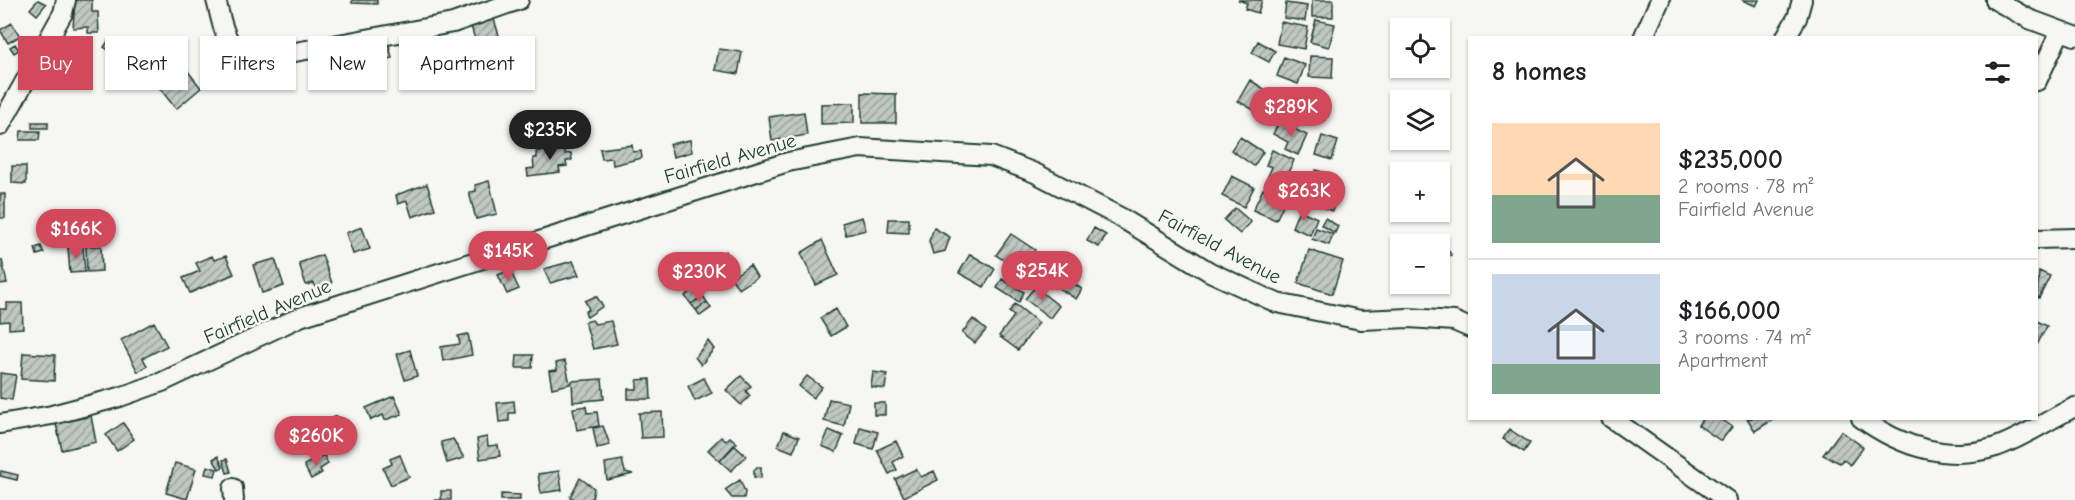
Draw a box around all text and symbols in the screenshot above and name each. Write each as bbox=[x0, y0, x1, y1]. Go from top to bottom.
map controls bbox=[1390, 18, 1450, 294]
button: locate bbox=[1390, 18, 1450, 78]
chip: Buy bbox=[18, 36, 93, 90]
chip: Rent bbox=[105, 36, 188, 90]
chip: Filters bbox=[200, 36, 296, 90]
chip: New bbox=[308, 36, 387, 90]
chip: Apartment bbox=[399, 36, 535, 90]
icon: filters bbox=[1981, 56, 2014, 89]
text: 8 homes bbox=[1492, 57, 1586, 87]
pin: $289K bbox=[1249, 87, 1333, 138]
button: layers bbox=[1390, 90, 1450, 150]
text: $289K bbox=[1264, 95, 1318, 118]
pin: $235K bbox=[508, 110, 592, 161]
text: $235K bbox=[523, 118, 577, 141]
street label: Fairfield Avenue bbox=[662, 129, 799, 188]
text: $235,000 bbox=[1678, 145, 1783, 175]
icon: home bbox=[1540, 147, 1612, 219]
button: + bbox=[1390, 162, 1450, 222]
pin: $263K bbox=[1262, 171, 1346, 222]
text: 2 rooms · 78 m² bbox=[1678, 175, 1814, 198]
text: $263K bbox=[1277, 179, 1331, 202]
text: Fairfield Avenue bbox=[1678, 198, 1814, 221]
street label: Fairfield Avenue bbox=[1154, 204, 1285, 288]
pin: $166K bbox=[34, 209, 118, 260]
text: $166K bbox=[50, 217, 102, 240]
pin: $145K bbox=[466, 231, 550, 282]
button: − bbox=[1390, 234, 1450, 294]
text: $145K bbox=[483, 239, 533, 262]
pin: $254K bbox=[1000, 251, 1084, 302]
pin: $230K bbox=[657, 252, 741, 303]
text: $254K bbox=[1015, 259, 1069, 282]
text: $230K bbox=[672, 260, 726, 283]
street label: Fairfield Avenue bbox=[200, 274, 334, 349]
text: $166,000 bbox=[1678, 296, 1781, 326]
icon: home bbox=[1540, 298, 1612, 370]
text: 3 rooms · 74 m² bbox=[1678, 326, 1811, 349]
text: Apartment bbox=[1678, 349, 1768, 372]
pin: $260K bbox=[274, 416, 358, 467]
text: $260K bbox=[288, 424, 344, 447]

